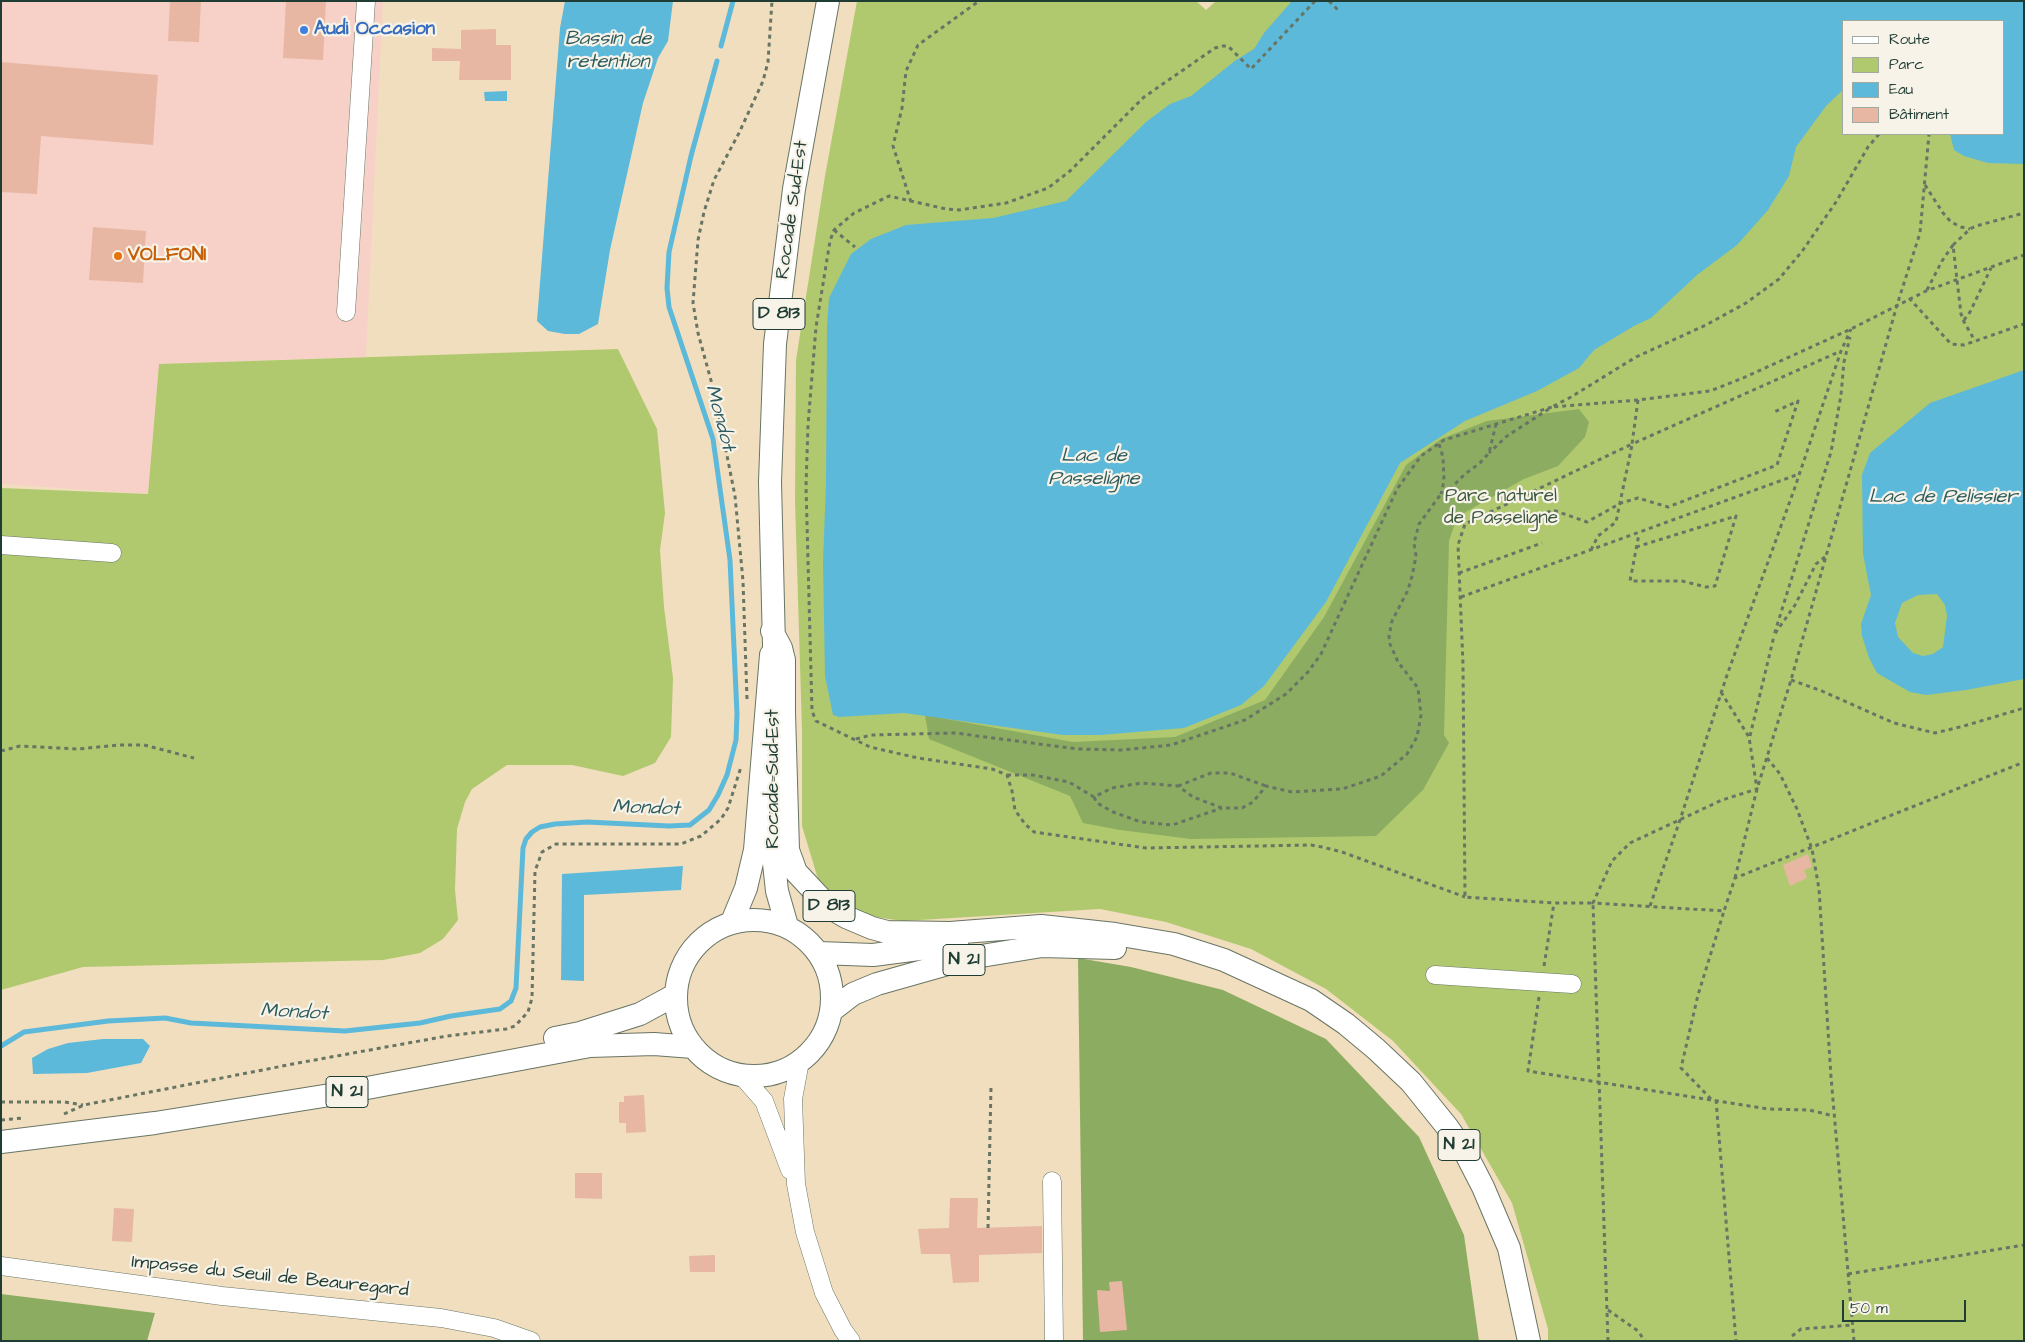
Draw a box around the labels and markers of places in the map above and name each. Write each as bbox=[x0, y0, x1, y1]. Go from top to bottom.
place label: Audi Occasion bbox=[314, 19, 435, 41]
marker: Audi Occasion bbox=[298, 24, 310, 36]
place label: VOLFONI bbox=[128, 245, 206, 267]
marker: VOLFONI bbox=[112, 250, 124, 262]

